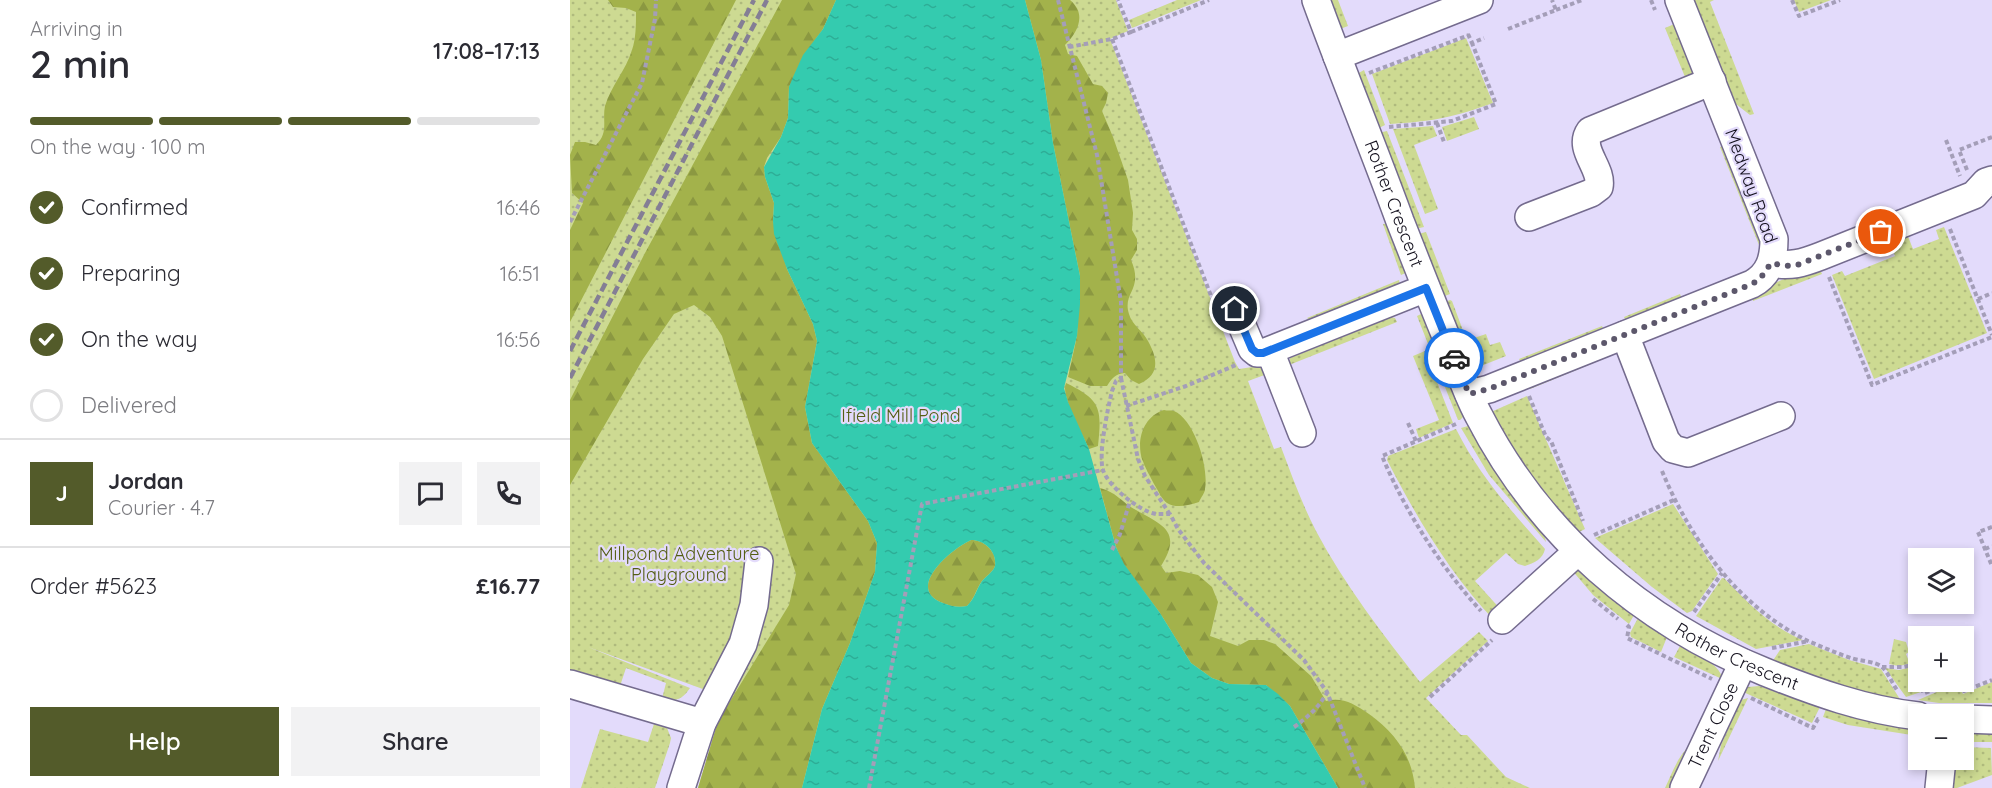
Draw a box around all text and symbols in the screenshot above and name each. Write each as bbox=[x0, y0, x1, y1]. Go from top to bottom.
text: Arriving in bbox=[30, 16, 123, 41]
text: 17:08–17:13 bbox=[433, 37, 540, 65]
text: 2 min bbox=[30, 39, 131, 88]
street label: Medway Road bbox=[1720, 125, 1783, 246]
text: On the way · 100 m bbox=[30, 134, 206, 159]
street label: Rother Crescent bbox=[1360, 137, 1429, 270]
icon: check bbox=[30, 191, 63, 224]
text: Confirmed bbox=[81, 193, 188, 221]
text: 16:46 bbox=[497, 195, 540, 220]
pin bbox=[1855, 206, 1906, 257]
icon: bag bbox=[1864, 215, 1897, 248]
icon: check bbox=[30, 257, 63, 290]
text: Preparing bbox=[81, 259, 181, 287]
text: 16:51 bbox=[500, 261, 540, 286]
pin bbox=[1209, 283, 1260, 334]
icon: home bbox=[1218, 292, 1251, 325]
icon: check bbox=[30, 323, 63, 356]
text: On the way bbox=[81, 325, 197, 353]
text: 16:56 bbox=[496, 327, 540, 352]
courier bbox=[1424, 328, 1484, 388]
icon: car bbox=[1438, 342, 1471, 375]
text: Delivered bbox=[81, 391, 177, 419]
park label: Ifield Mill Pond bbox=[841, 404, 961, 427]
button: chat bbox=[399, 462, 462, 525]
button: phone bbox=[477, 462, 540, 525]
text: Jordan bbox=[108, 467, 184, 495]
text: J bbox=[55, 479, 68, 507]
text: Courier · 4.7 bbox=[108, 495, 215, 520]
park label: Millpond Adventure Playground bbox=[599, 542, 759, 586]
map controls bbox=[1908, 548, 1974, 770]
button: layers bbox=[1908, 548, 1974, 614]
text: Order #5623 bbox=[30, 572, 157, 600]
text: £16.77 bbox=[476, 572, 540, 600]
street label: Rother Crescent bbox=[1671, 617, 1802, 695]
button: + bbox=[1908, 626, 1974, 692]
street label: Trent Close bbox=[1683, 678, 1743, 772]
button: − bbox=[1908, 704, 1974, 770]
button: Help bbox=[30, 707, 279, 776]
button: Share bbox=[291, 707, 540, 776]

